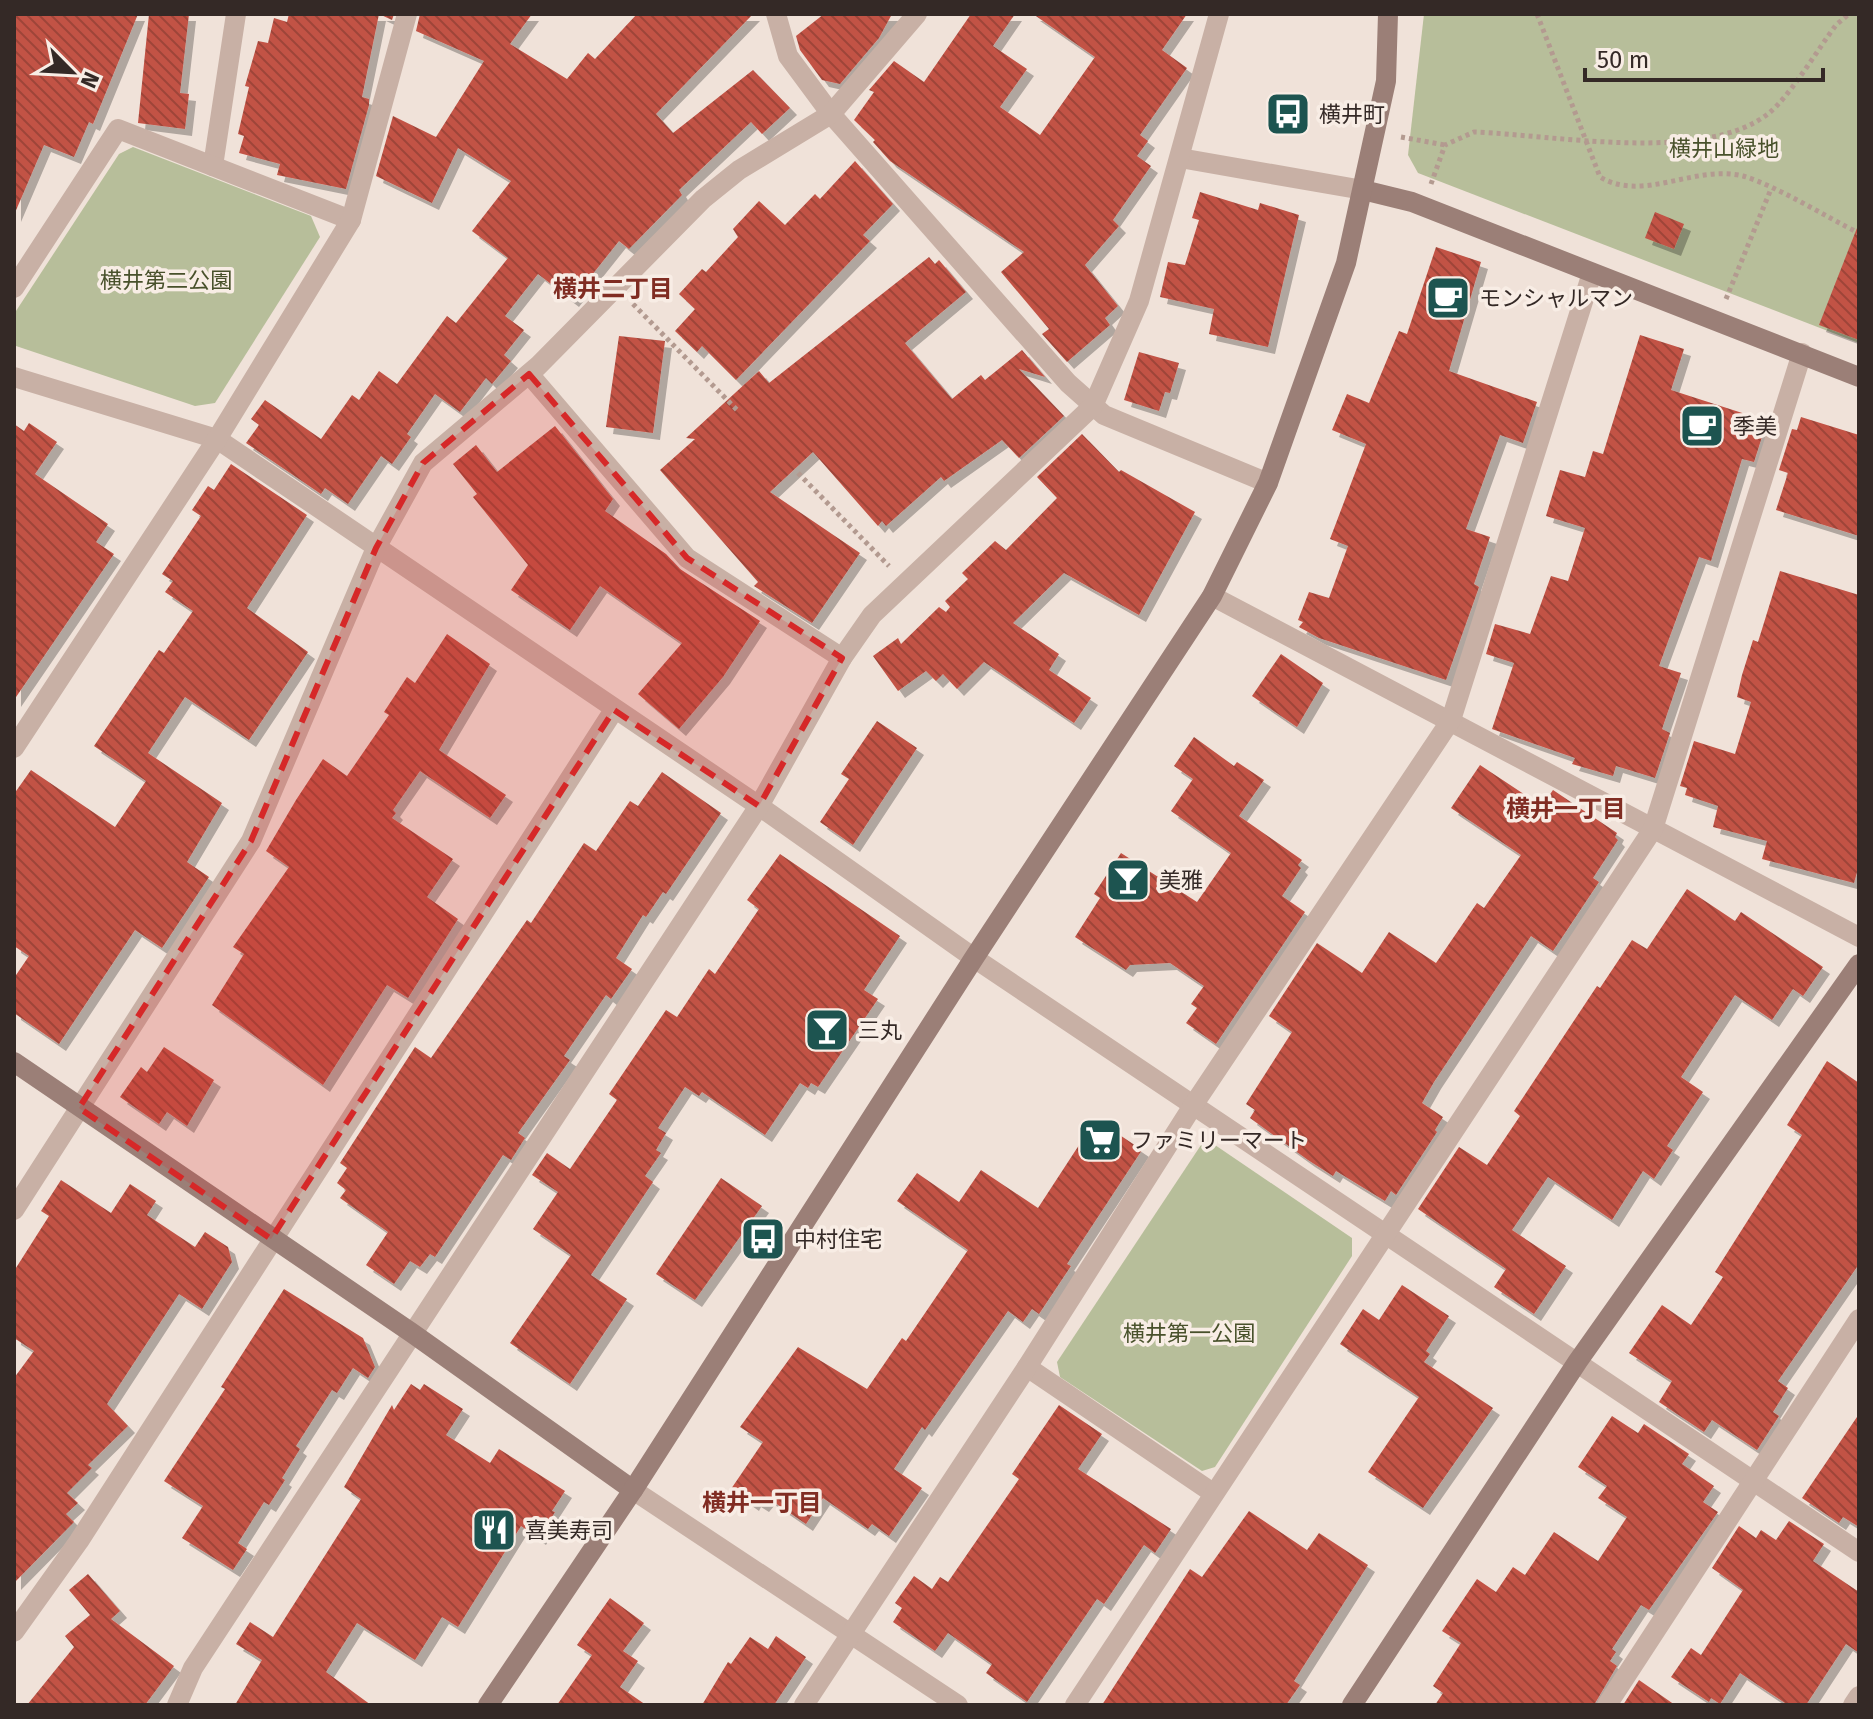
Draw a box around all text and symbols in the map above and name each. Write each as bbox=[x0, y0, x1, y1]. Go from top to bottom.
north arrow bbox=[32, 32, 112, 112]
scale bar bbox=[1585, 32, 1823, 82]
text: 50 m bbox=[1597, 46, 1649, 74]
text: N bbox=[75, 68, 105, 92]
bus stop icon: 横井町 bbox=[1264, 90, 1312, 138]
place label: 横井町 bbox=[1319, 101, 1385, 128]
park label: 横井山緑地 bbox=[1669, 135, 1779, 162]
park label: 横井第二公園 bbox=[100, 267, 232, 294]
cafe icon: モンシャルマン bbox=[1424, 274, 1472, 322]
district label: 横井二丁目 bbox=[553, 275, 673, 303]
place label: モンシャルマン bbox=[1479, 285, 1633, 312]
cafe icon: 季美 bbox=[1678, 402, 1726, 450]
place label: 季美 bbox=[1733, 413, 1777, 440]
district label: 横井一丁目 bbox=[1506, 795, 1626, 823]
bar icon: 美雅 bbox=[1104, 856, 1152, 904]
place label: 美雅 bbox=[1159, 867, 1203, 894]
bar icon: 三丸 bbox=[803, 1006, 851, 1054]
place label: 三丸 bbox=[858, 1017, 902, 1044]
supermarket icon: ファミリーマート bbox=[1076, 1116, 1124, 1164]
place label: ファミリーマート bbox=[1131, 1127, 1307, 1154]
bus stop icon: 中村住宅 bbox=[739, 1215, 787, 1263]
place label: 中村住宅 bbox=[794, 1226, 882, 1253]
park label: 横井第一公園 bbox=[1123, 1320, 1255, 1347]
district label: 横井一丁目 bbox=[702, 1489, 822, 1517]
restaurant icon: 喜美寿司 bbox=[470, 1506, 518, 1554]
place label: 喜美寿司 bbox=[525, 1517, 613, 1544]

